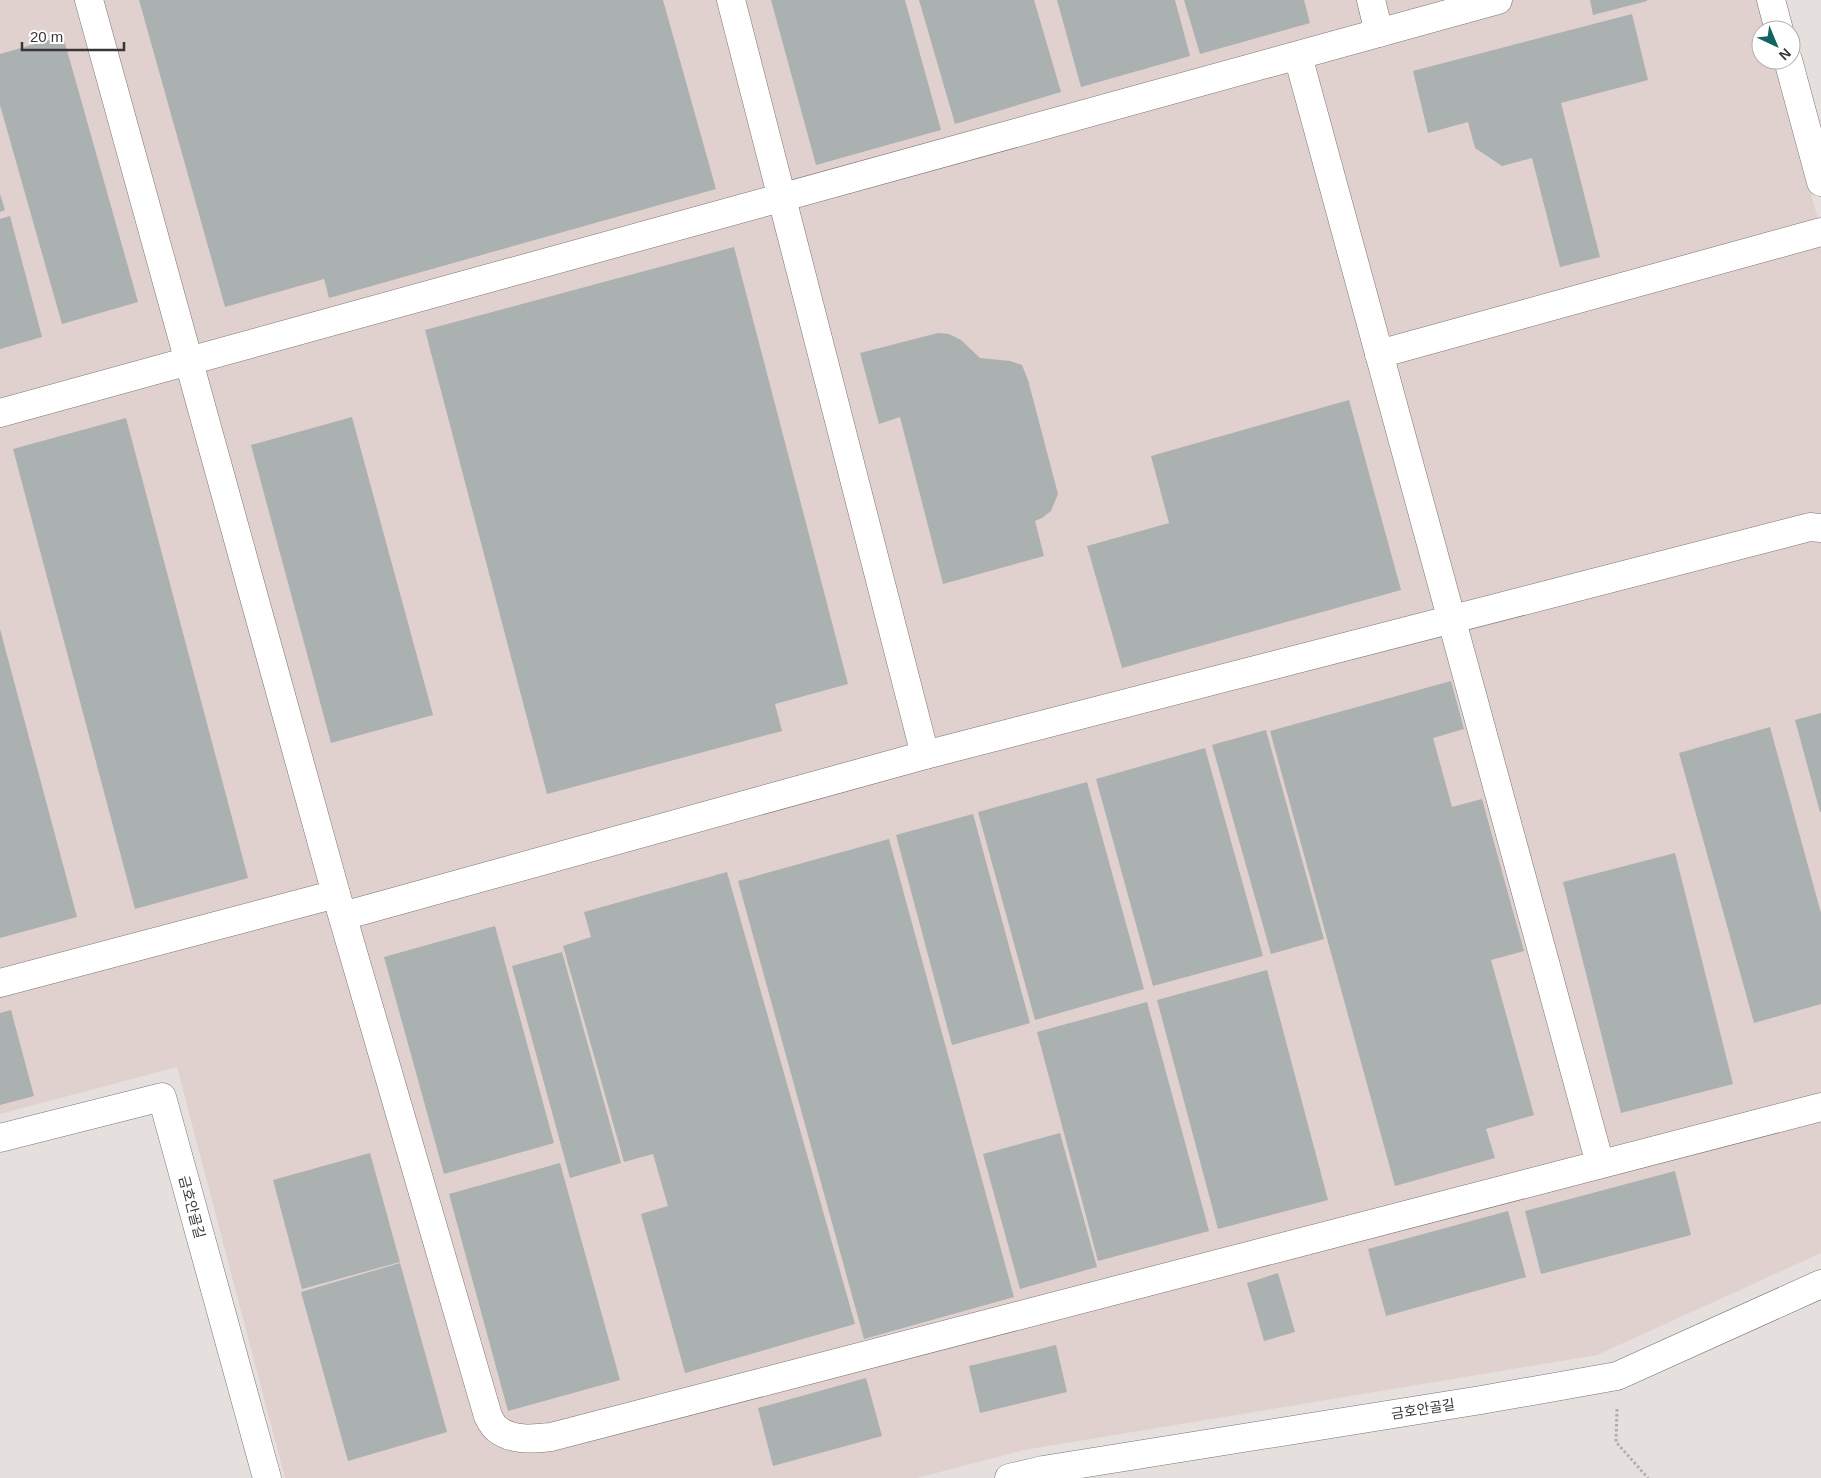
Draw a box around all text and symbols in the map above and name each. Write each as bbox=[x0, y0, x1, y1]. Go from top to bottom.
scale bar bbox=[22, 20, 125, 52]
north arrow bbox=[1751, 20, 1801, 70]
text: 20 m bbox=[30, 28, 63, 45]
text: N bbox=[1776, 45, 1794, 64]
street label: 금호안골길 bbox=[176, 1174, 208, 1240]
street label: 금호안골길 bbox=[1390, 1396, 1456, 1422]

